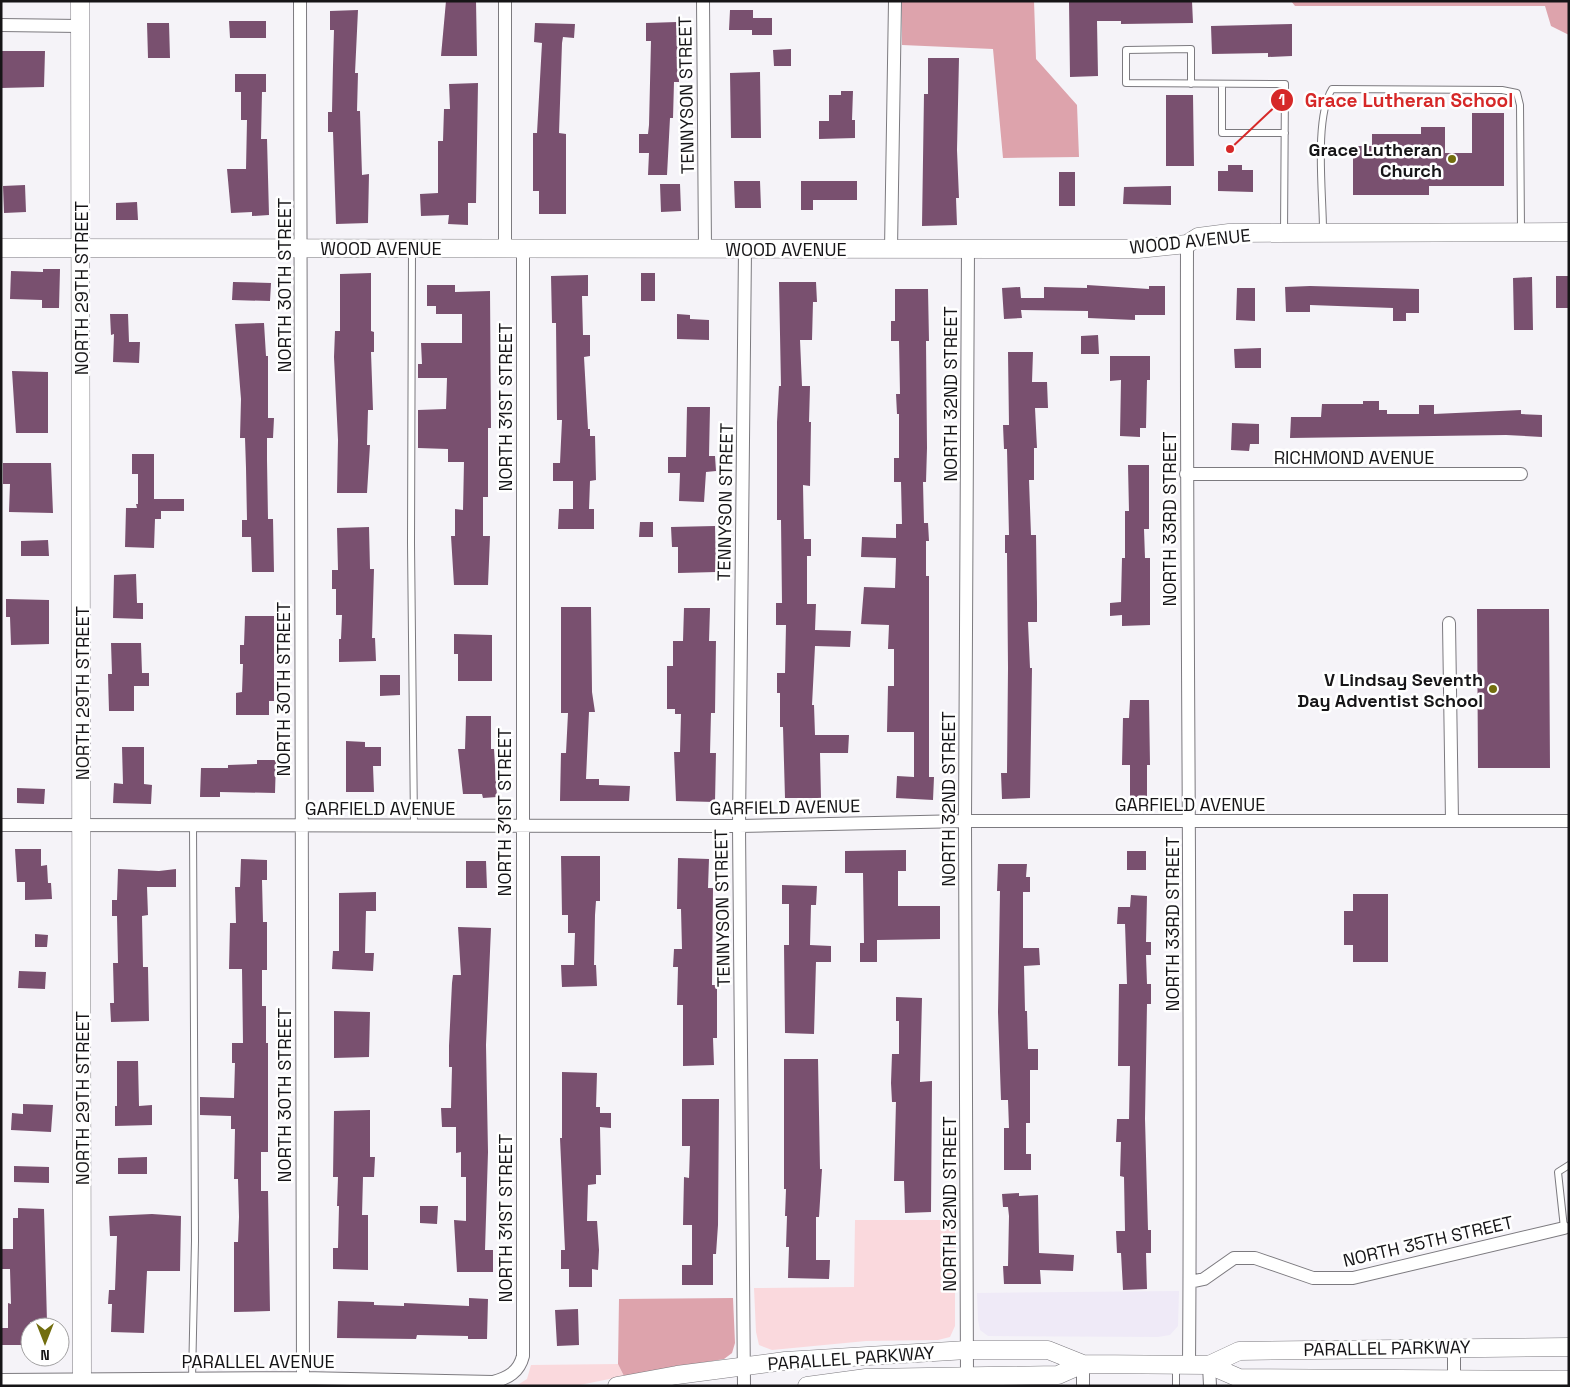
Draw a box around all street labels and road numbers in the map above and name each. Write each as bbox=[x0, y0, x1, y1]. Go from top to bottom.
street label: TENNYSON STREET bbox=[673, 15, 699, 174]
street label: NORTH 30TH STREET bbox=[273, 197, 296, 372]
street label: NORTH 29TH STREET bbox=[70, 200, 93, 375]
street label: WOOD AVENUE bbox=[1128, 223, 1252, 259]
street label: WOOD AVENUE bbox=[320, 237, 442, 260]
street label: WOOD AVENUE bbox=[725, 238, 847, 261]
street label: NORTH 32ND STREET bbox=[939, 306, 962, 482]
street label: NORTH 31ST STREET bbox=[494, 322, 517, 491]
street label: TENNYSON STREET bbox=[712, 422, 738, 581]
street label: NORTH 33RD STREET bbox=[1158, 431, 1181, 607]
street label: RICHMOND AVENUE bbox=[1274, 446, 1434, 469]
street label: NORTH 30TH STREET bbox=[272, 601, 295, 776]
street label: NORTH 29TH STREET bbox=[71, 605, 94, 780]
street label: NORTH 32ND STREET bbox=[937, 711, 960, 887]
street label: NORTH 31ST STREET bbox=[493, 727, 516, 896]
street label: GARFIELD AVENUE bbox=[1115, 793, 1265, 816]
street label: GARFIELD AVENUE bbox=[709, 794, 861, 820]
street label: GARFIELD AVENUE bbox=[305, 797, 455, 820]
street label: TENNYSON STREET bbox=[709, 828, 735, 987]
street label: NORTH 33RD STREET bbox=[1161, 836, 1184, 1012]
street label: NORTH 30TH STREET bbox=[273, 1007, 296, 1182]
street label: NORTH 29TH STREET bbox=[71, 1010, 94, 1185]
street label: NORTH 32ND STREET bbox=[938, 1116, 961, 1292]
street label: NORTH 31ST STREET bbox=[494, 1133, 517, 1302]
street label: NORTH 35TH STREET bbox=[1341, 1210, 1516, 1272]
street label: PARALLEL PARKWAY bbox=[1303, 1335, 1471, 1361]
street label: PARALLEL PARKWAY bbox=[767, 1341, 935, 1375]
street label: PARALLEL AVENUE bbox=[181, 1350, 335, 1373]

